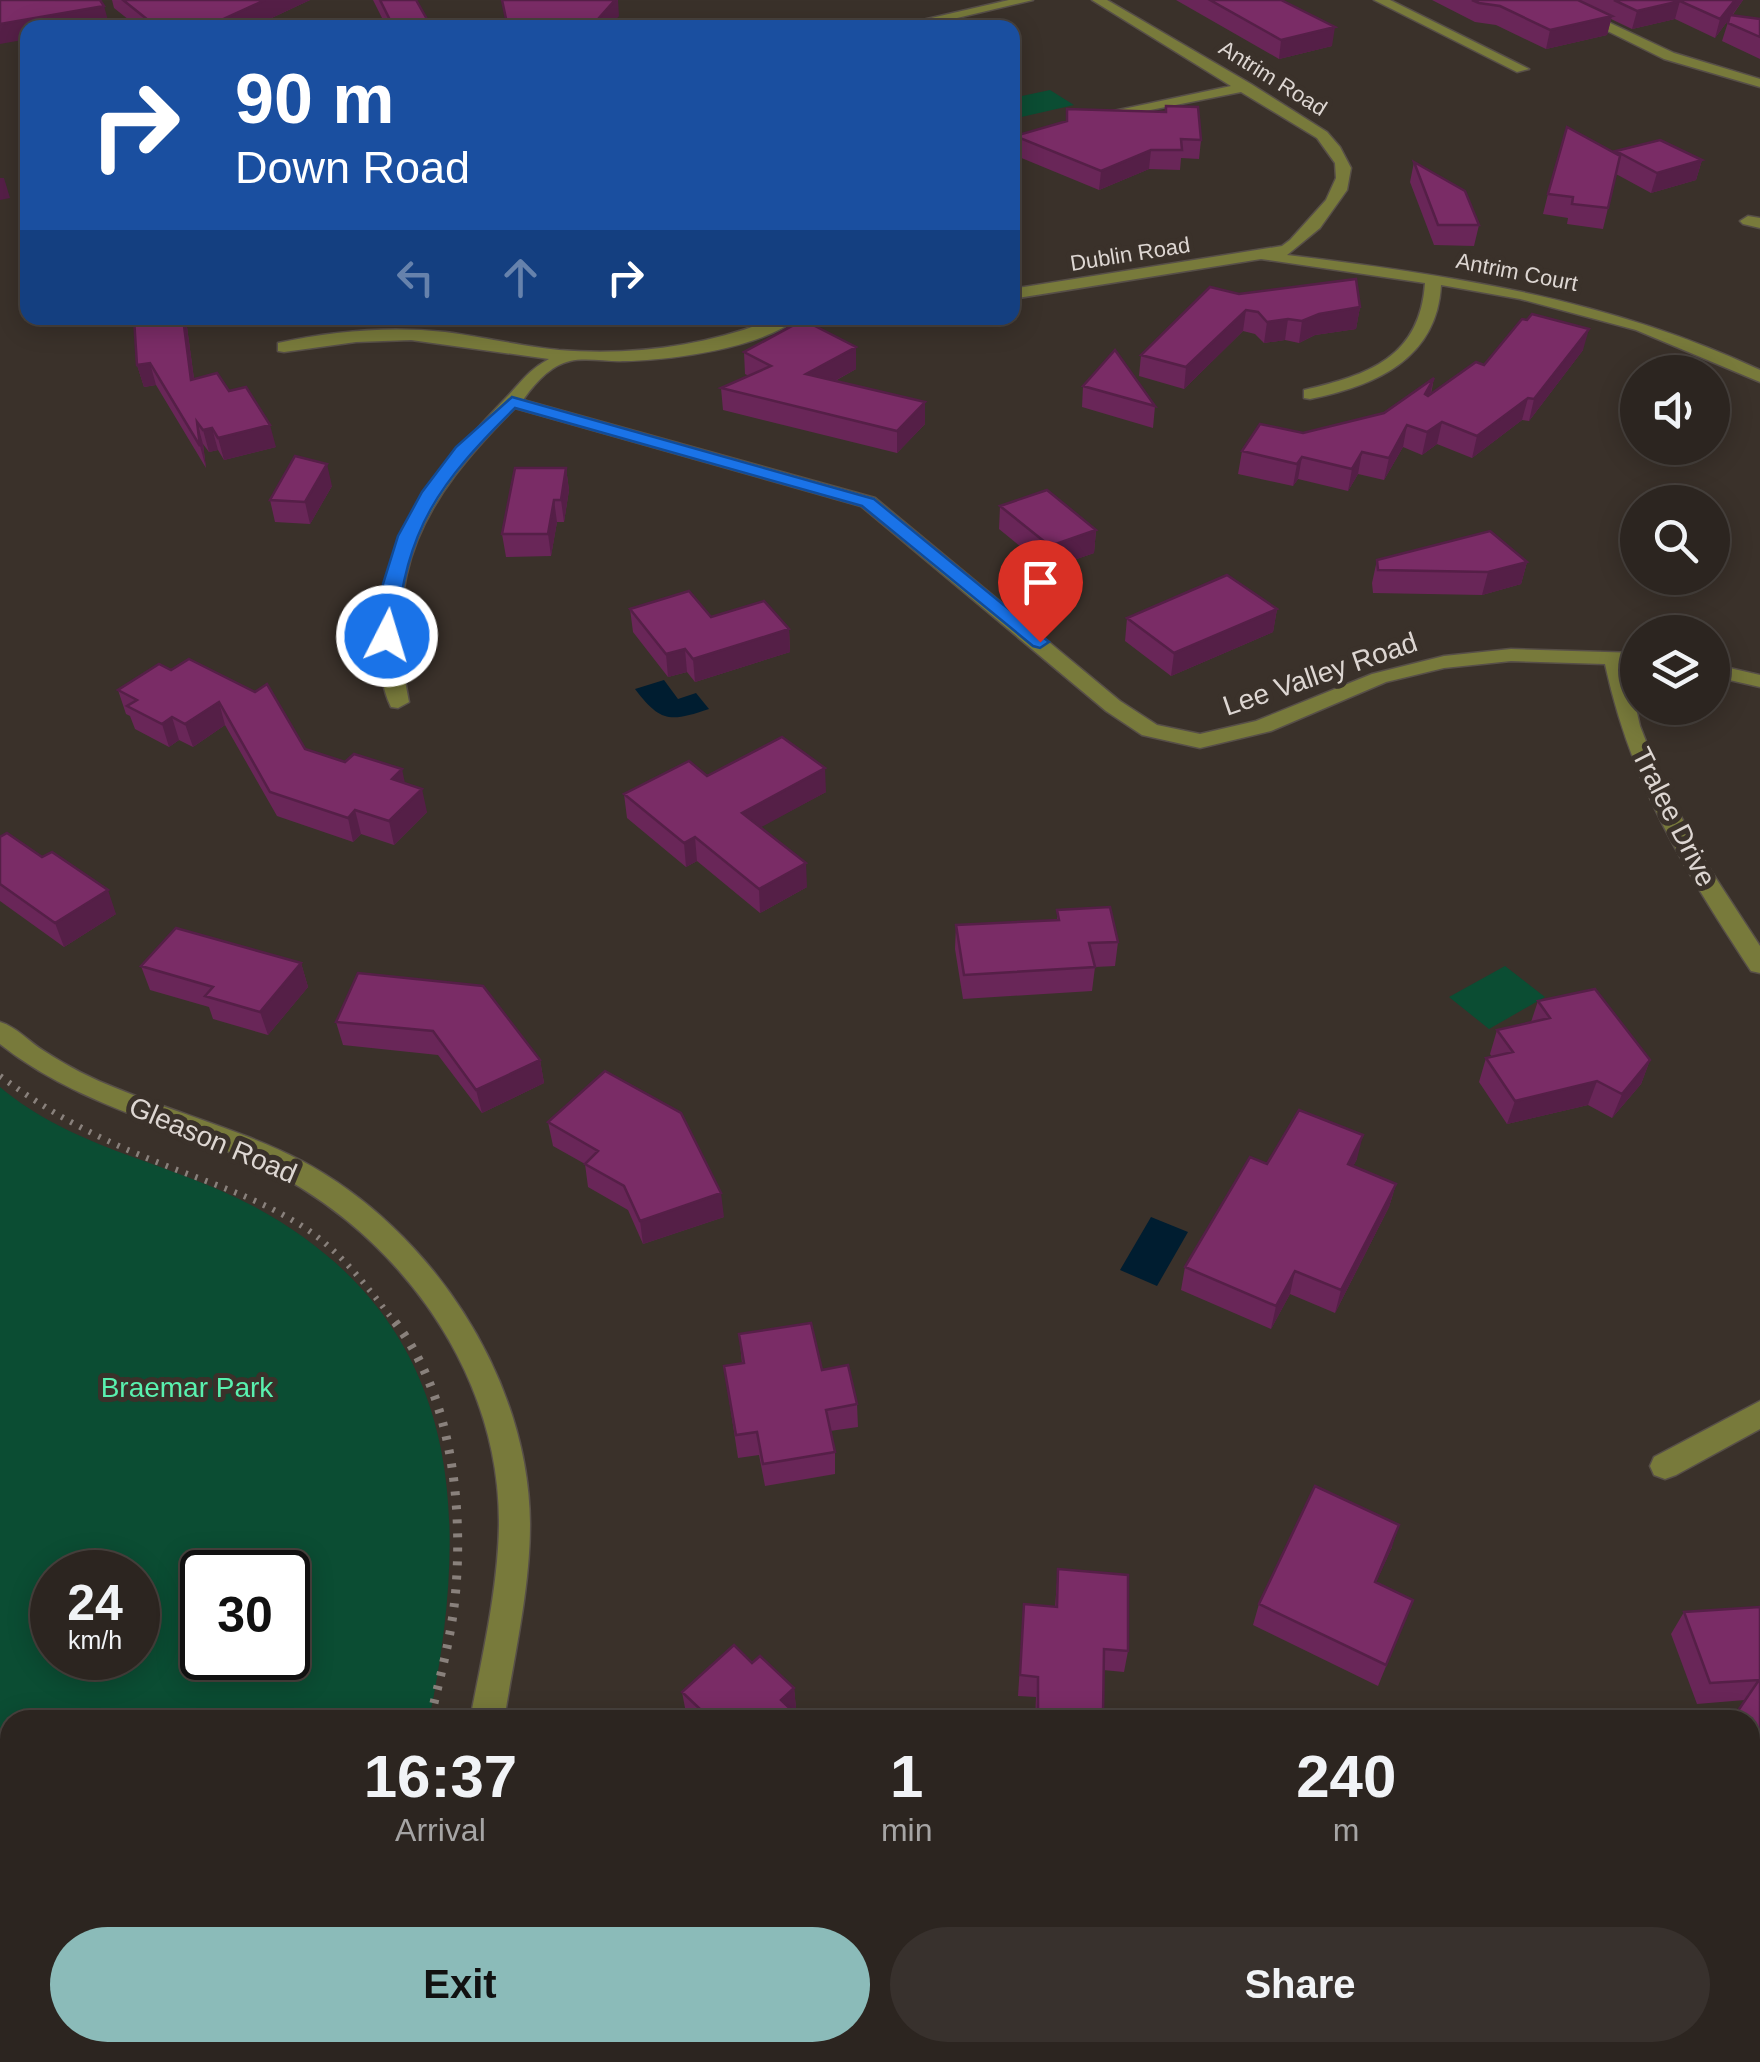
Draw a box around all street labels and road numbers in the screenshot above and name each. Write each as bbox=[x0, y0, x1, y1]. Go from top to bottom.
street label: Antrim Road bbox=[1215, 35, 1331, 121]
street label: Dublin Road bbox=[1068, 232, 1192, 276]
street label: Antrim Court bbox=[1454, 248, 1580, 296]
street label: Lee Valley Road bbox=[1219, 626, 1421, 722]
street label: Tralee Drive bbox=[1626, 742, 1722, 892]
street label: Gleason Road bbox=[125, 1091, 301, 1189]

